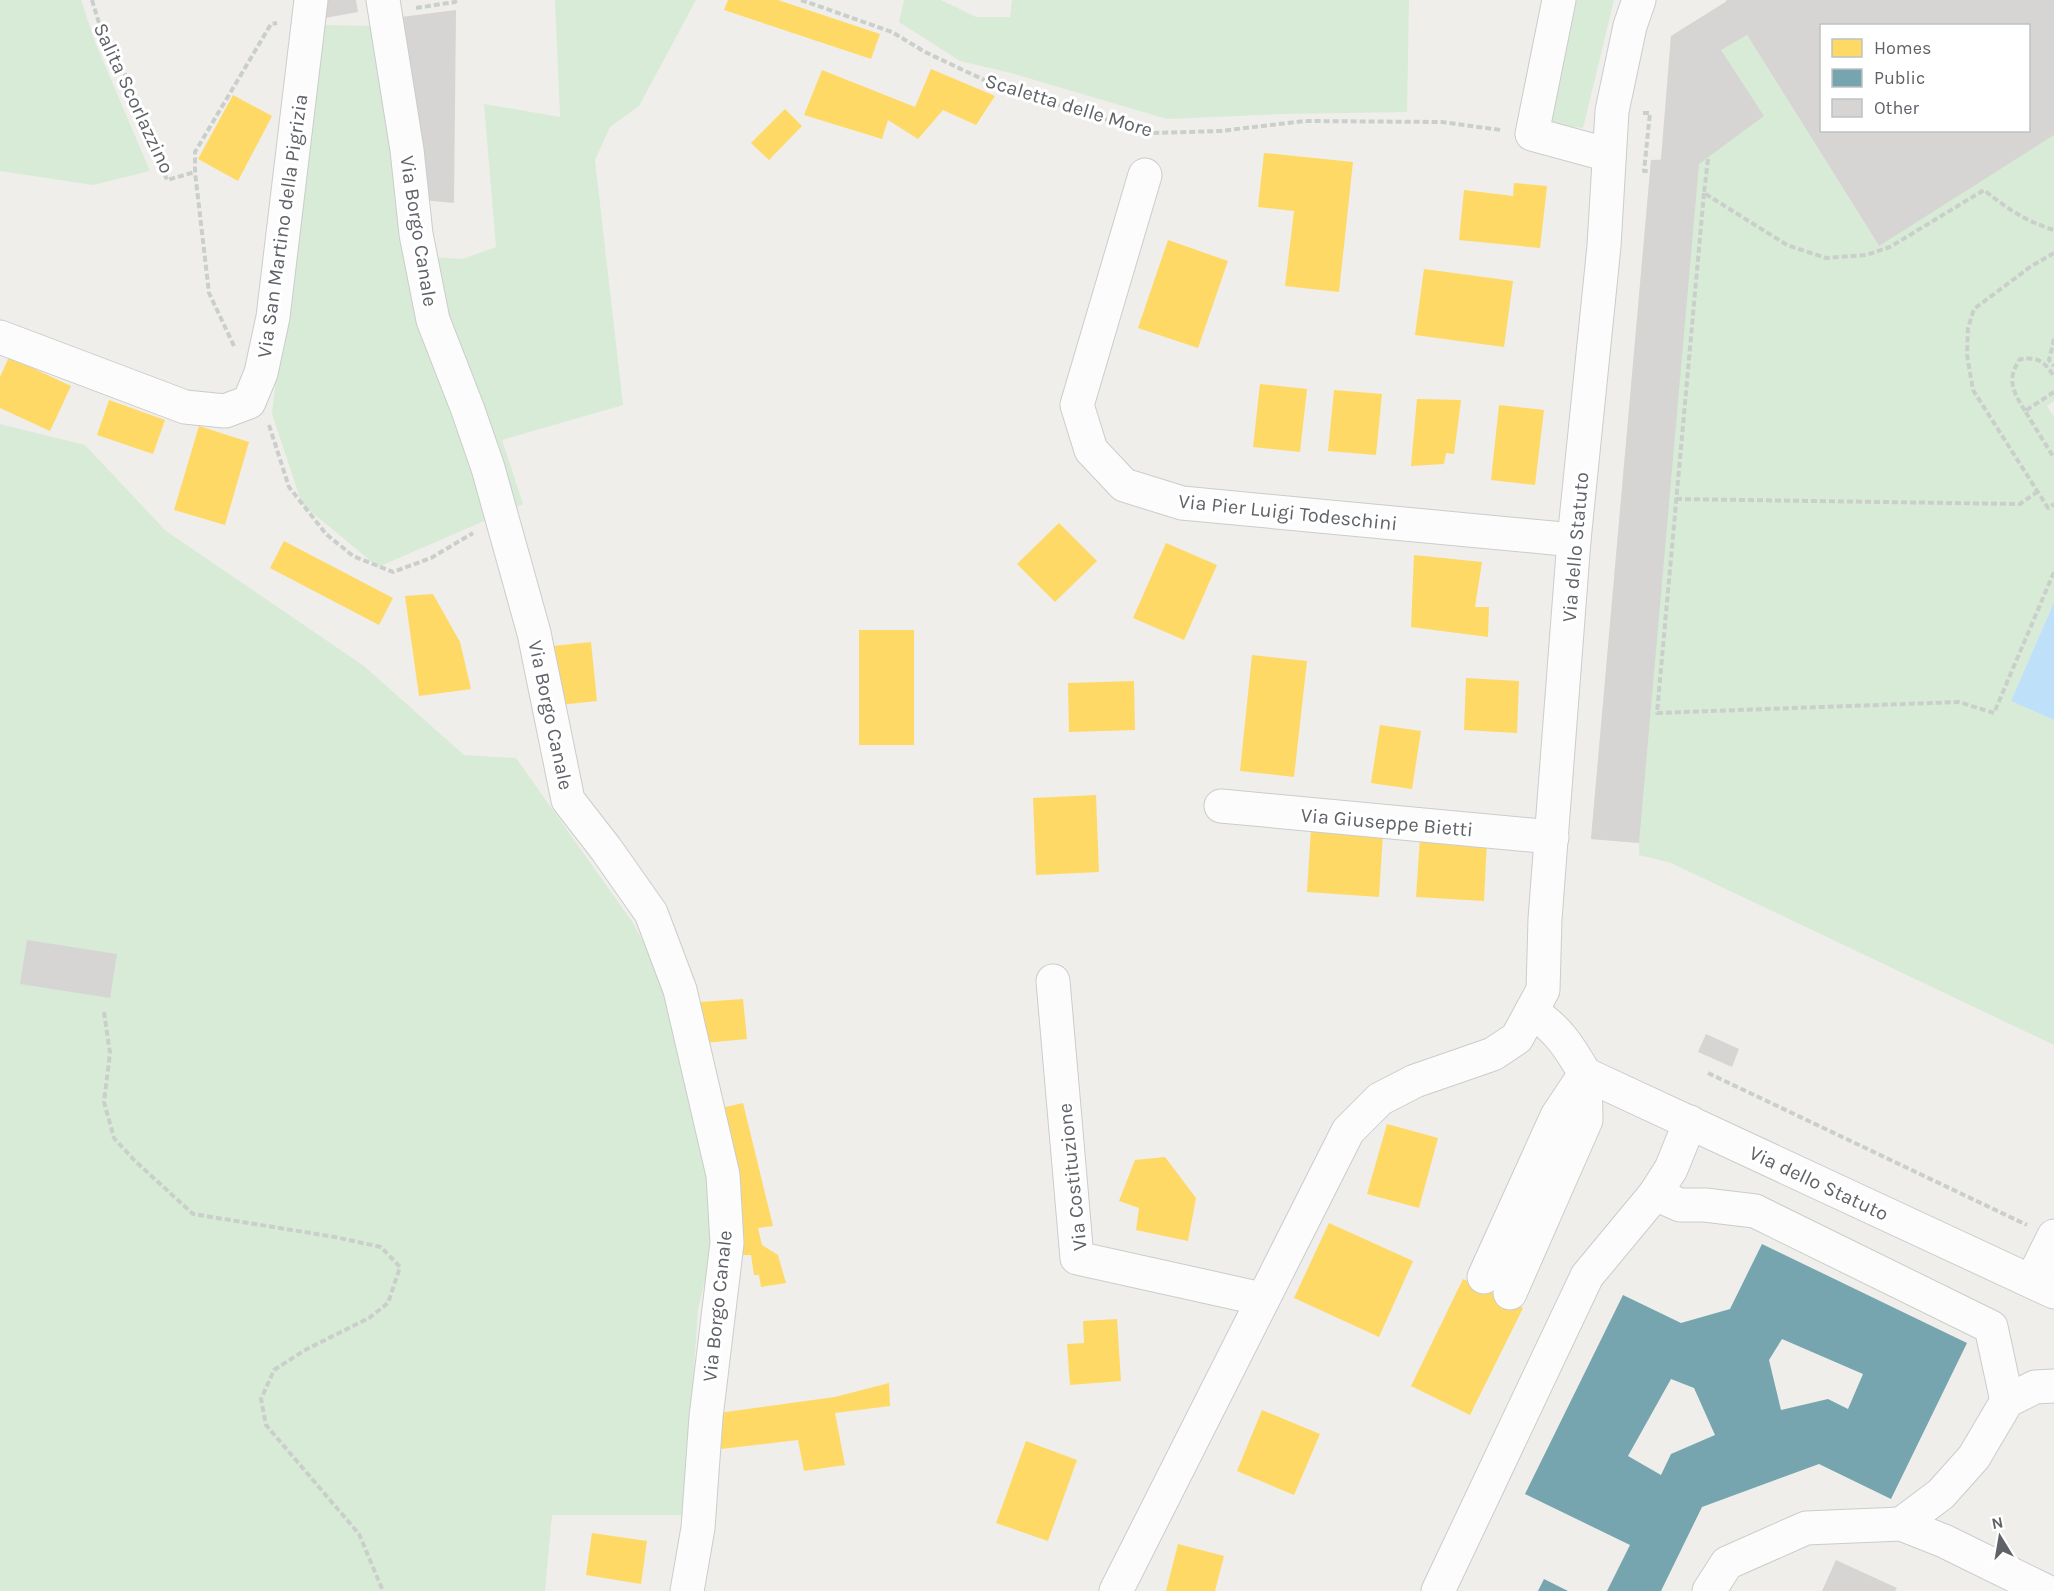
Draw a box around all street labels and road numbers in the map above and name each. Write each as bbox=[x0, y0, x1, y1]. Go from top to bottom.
street label: Salita Scorlazzino bbox=[89, 19, 178, 177]
street label: Scaletta delle More bbox=[982, 69, 1155, 142]
street label: Via San Martino della Pigrizia bbox=[253, 93, 312, 360]
street label: Via Borgo Canale bbox=[395, 154, 442, 308]
street label: Via dello Statuto bbox=[1557, 471, 1594, 623]
street label: Via Pier Luigi Todeschini bbox=[1177, 490, 1399, 535]
street label: Via Borgo Canale bbox=[523, 638, 578, 792]
street label: Via Giuseppe Bietti bbox=[1300, 804, 1474, 841]
street label: Via Costituzione bbox=[1053, 1102, 1092, 1252]
street label: Via dello Statuto bbox=[1746, 1141, 1892, 1226]
street label: Via Borgo Canale bbox=[698, 1229, 737, 1383]

